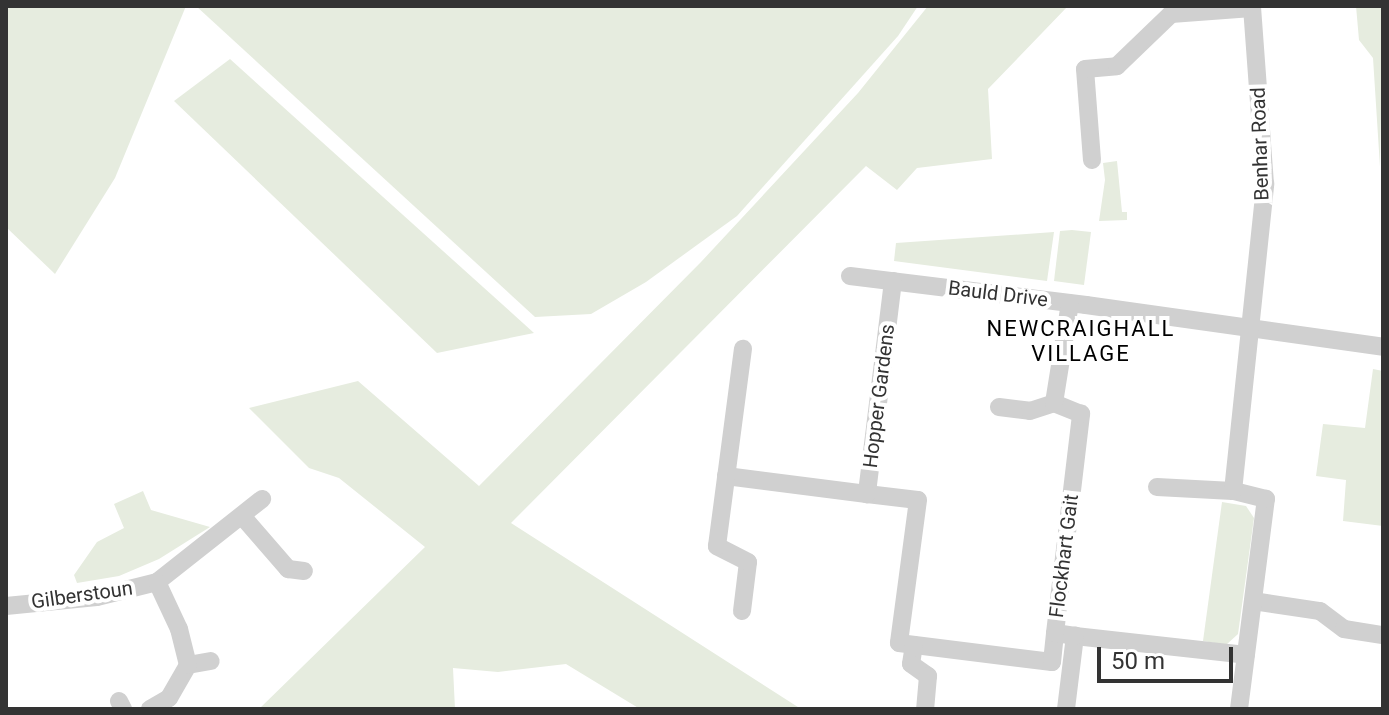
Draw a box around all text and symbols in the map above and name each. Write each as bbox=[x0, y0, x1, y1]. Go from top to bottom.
street label: Benhar Road bbox=[1246, 87, 1274, 201]
street label: Bauld Drive bbox=[947, 276, 1049, 312]
district label: NEWCRAIGHALL VILLAGE bbox=[987, 315, 1175, 366]
street label: Hopper Gardens bbox=[858, 323, 900, 469]
street label: Flockhart Gait bbox=[1045, 493, 1083, 619]
street label: Gilberstoun bbox=[30, 576, 134, 614]
scale bar bbox=[1101, 631, 1237, 681]
text: 50 m bbox=[1111, 647, 1165, 675]

